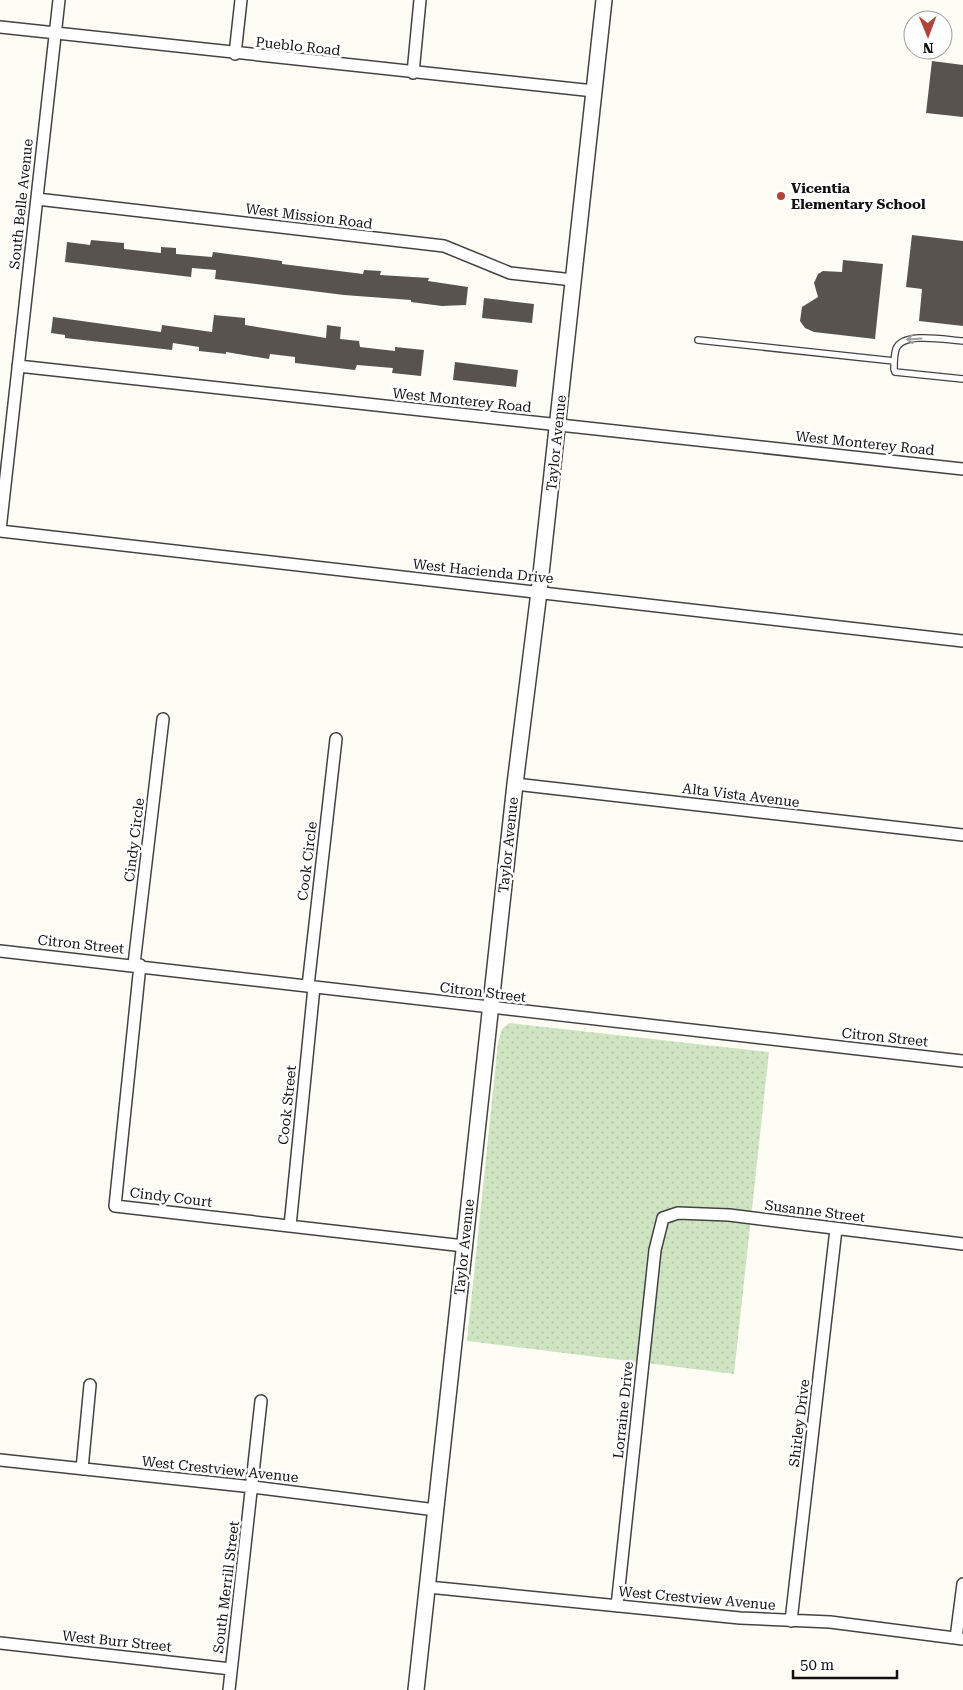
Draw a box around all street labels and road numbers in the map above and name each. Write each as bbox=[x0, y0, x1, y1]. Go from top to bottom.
street label: Pueblo Road bbox=[255, 34, 341, 58]
street label: South Belle Avenue bbox=[6, 138, 36, 270]
street label: West Mission Road bbox=[245, 200, 373, 232]
street label: West Monterey Road bbox=[392, 385, 532, 415]
street label: Taylor Avenue bbox=[543, 394, 569, 492]
street label: West Monterey Road bbox=[795, 428, 935, 458]
street label: West Hacienda Drive bbox=[412, 556, 554, 586]
street label: Alta Vista Avenue bbox=[681, 780, 801, 810]
street label: Taylor Avenue bbox=[495, 796, 521, 894]
street label: Cindy Circle bbox=[121, 797, 147, 883]
street label: Cook Circle bbox=[294, 820, 320, 902]
street label: Citron Street bbox=[37, 932, 125, 956]
street label: Citron Street bbox=[439, 979, 527, 1005]
street label: Citron Street bbox=[841, 1025, 929, 1049]
street label: Cook Street bbox=[275, 1064, 299, 1146]
street label: Cindy Court bbox=[129, 1184, 213, 1210]
street label: Susanne Street bbox=[764, 1197, 866, 1225]
street label: Taylor Avenue bbox=[451, 1198, 477, 1296]
street label: Lorraine Drive bbox=[610, 1360, 636, 1459]
street label: Shirley Drive bbox=[786, 1378, 812, 1468]
street label: West Crestview Avenue bbox=[141, 1453, 299, 1485]
street label: South Merrill Street bbox=[210, 1520, 242, 1654]
street label: West Crestview Avenue bbox=[618, 1583, 776, 1613]
street label: West Burr Street bbox=[62, 1627, 172, 1655]

